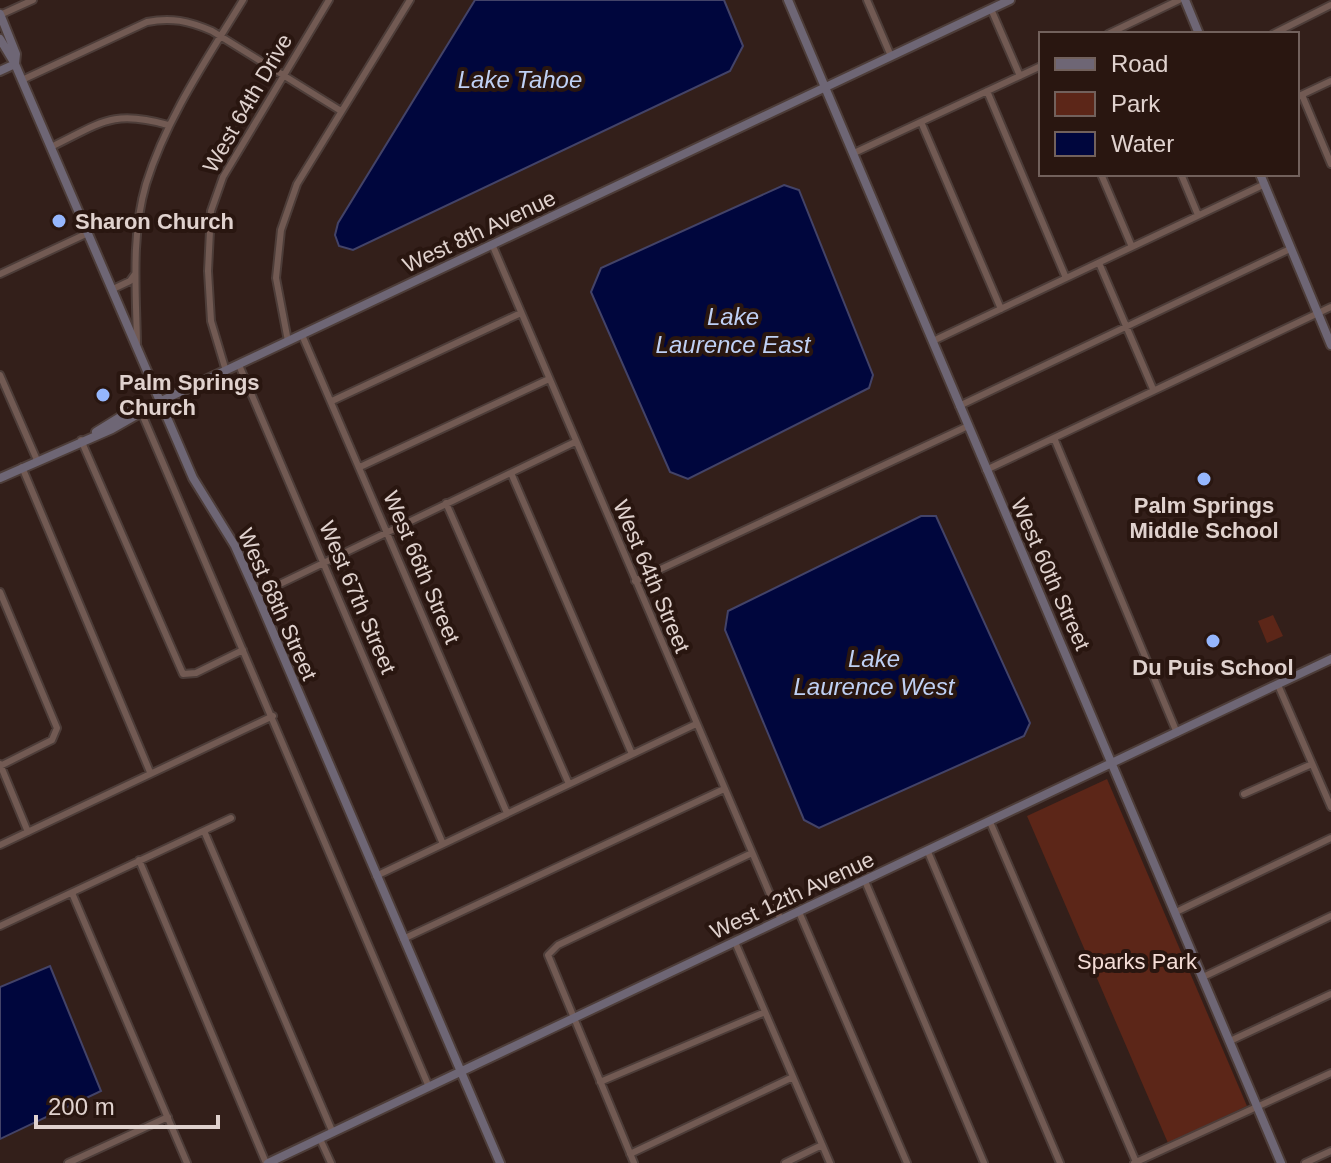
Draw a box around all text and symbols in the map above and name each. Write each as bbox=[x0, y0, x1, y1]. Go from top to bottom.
street label: West 64th Drive bbox=[198, 29, 297, 177]
legend bbox=[1039, 32, 1299, 176]
text: Road bbox=[1111, 50, 1168, 77]
water label: Lake Tahoe bbox=[458, 66, 582, 93]
text: Park bbox=[1111, 90, 1161, 117]
text: Water bbox=[1111, 130, 1174, 157]
street label: West 8th Avenue bbox=[399, 185, 560, 278]
place label: Sharon Church bbox=[75, 209, 234, 234]
marker: Sharon Church bbox=[50, 212, 68, 230]
water label: Lake Laurence East bbox=[656, 303, 812, 358]
place label: Palm Springs Church bbox=[119, 370, 260, 420]
marker: Palm Springs Church bbox=[94, 386, 112, 404]
marker: Palm Springs Middle School bbox=[1195, 470, 1213, 488]
street label: West 66th Street bbox=[378, 487, 465, 647]
place label: Palm Springs Middle School bbox=[1129, 493, 1279, 543]
street label: West 60th Street bbox=[1006, 494, 1095, 654]
street label: West 64th Street bbox=[608, 496, 695, 656]
street label: West 67th Street bbox=[314, 517, 401, 677]
street label: West 68th Street bbox=[233, 524, 322, 684]
marker: Du Puis School bbox=[1204, 632, 1222, 650]
water label: Lake Laurence West bbox=[794, 645, 956, 700]
place label: Du Puis School bbox=[1132, 655, 1294, 680]
street label: West 12th Avenue bbox=[706, 847, 878, 944]
park label: Sparks Park bbox=[1077, 949, 1198, 974]
scale bar bbox=[36, 1079, 218, 1129]
text: 200 m bbox=[48, 1093, 115, 1120]

